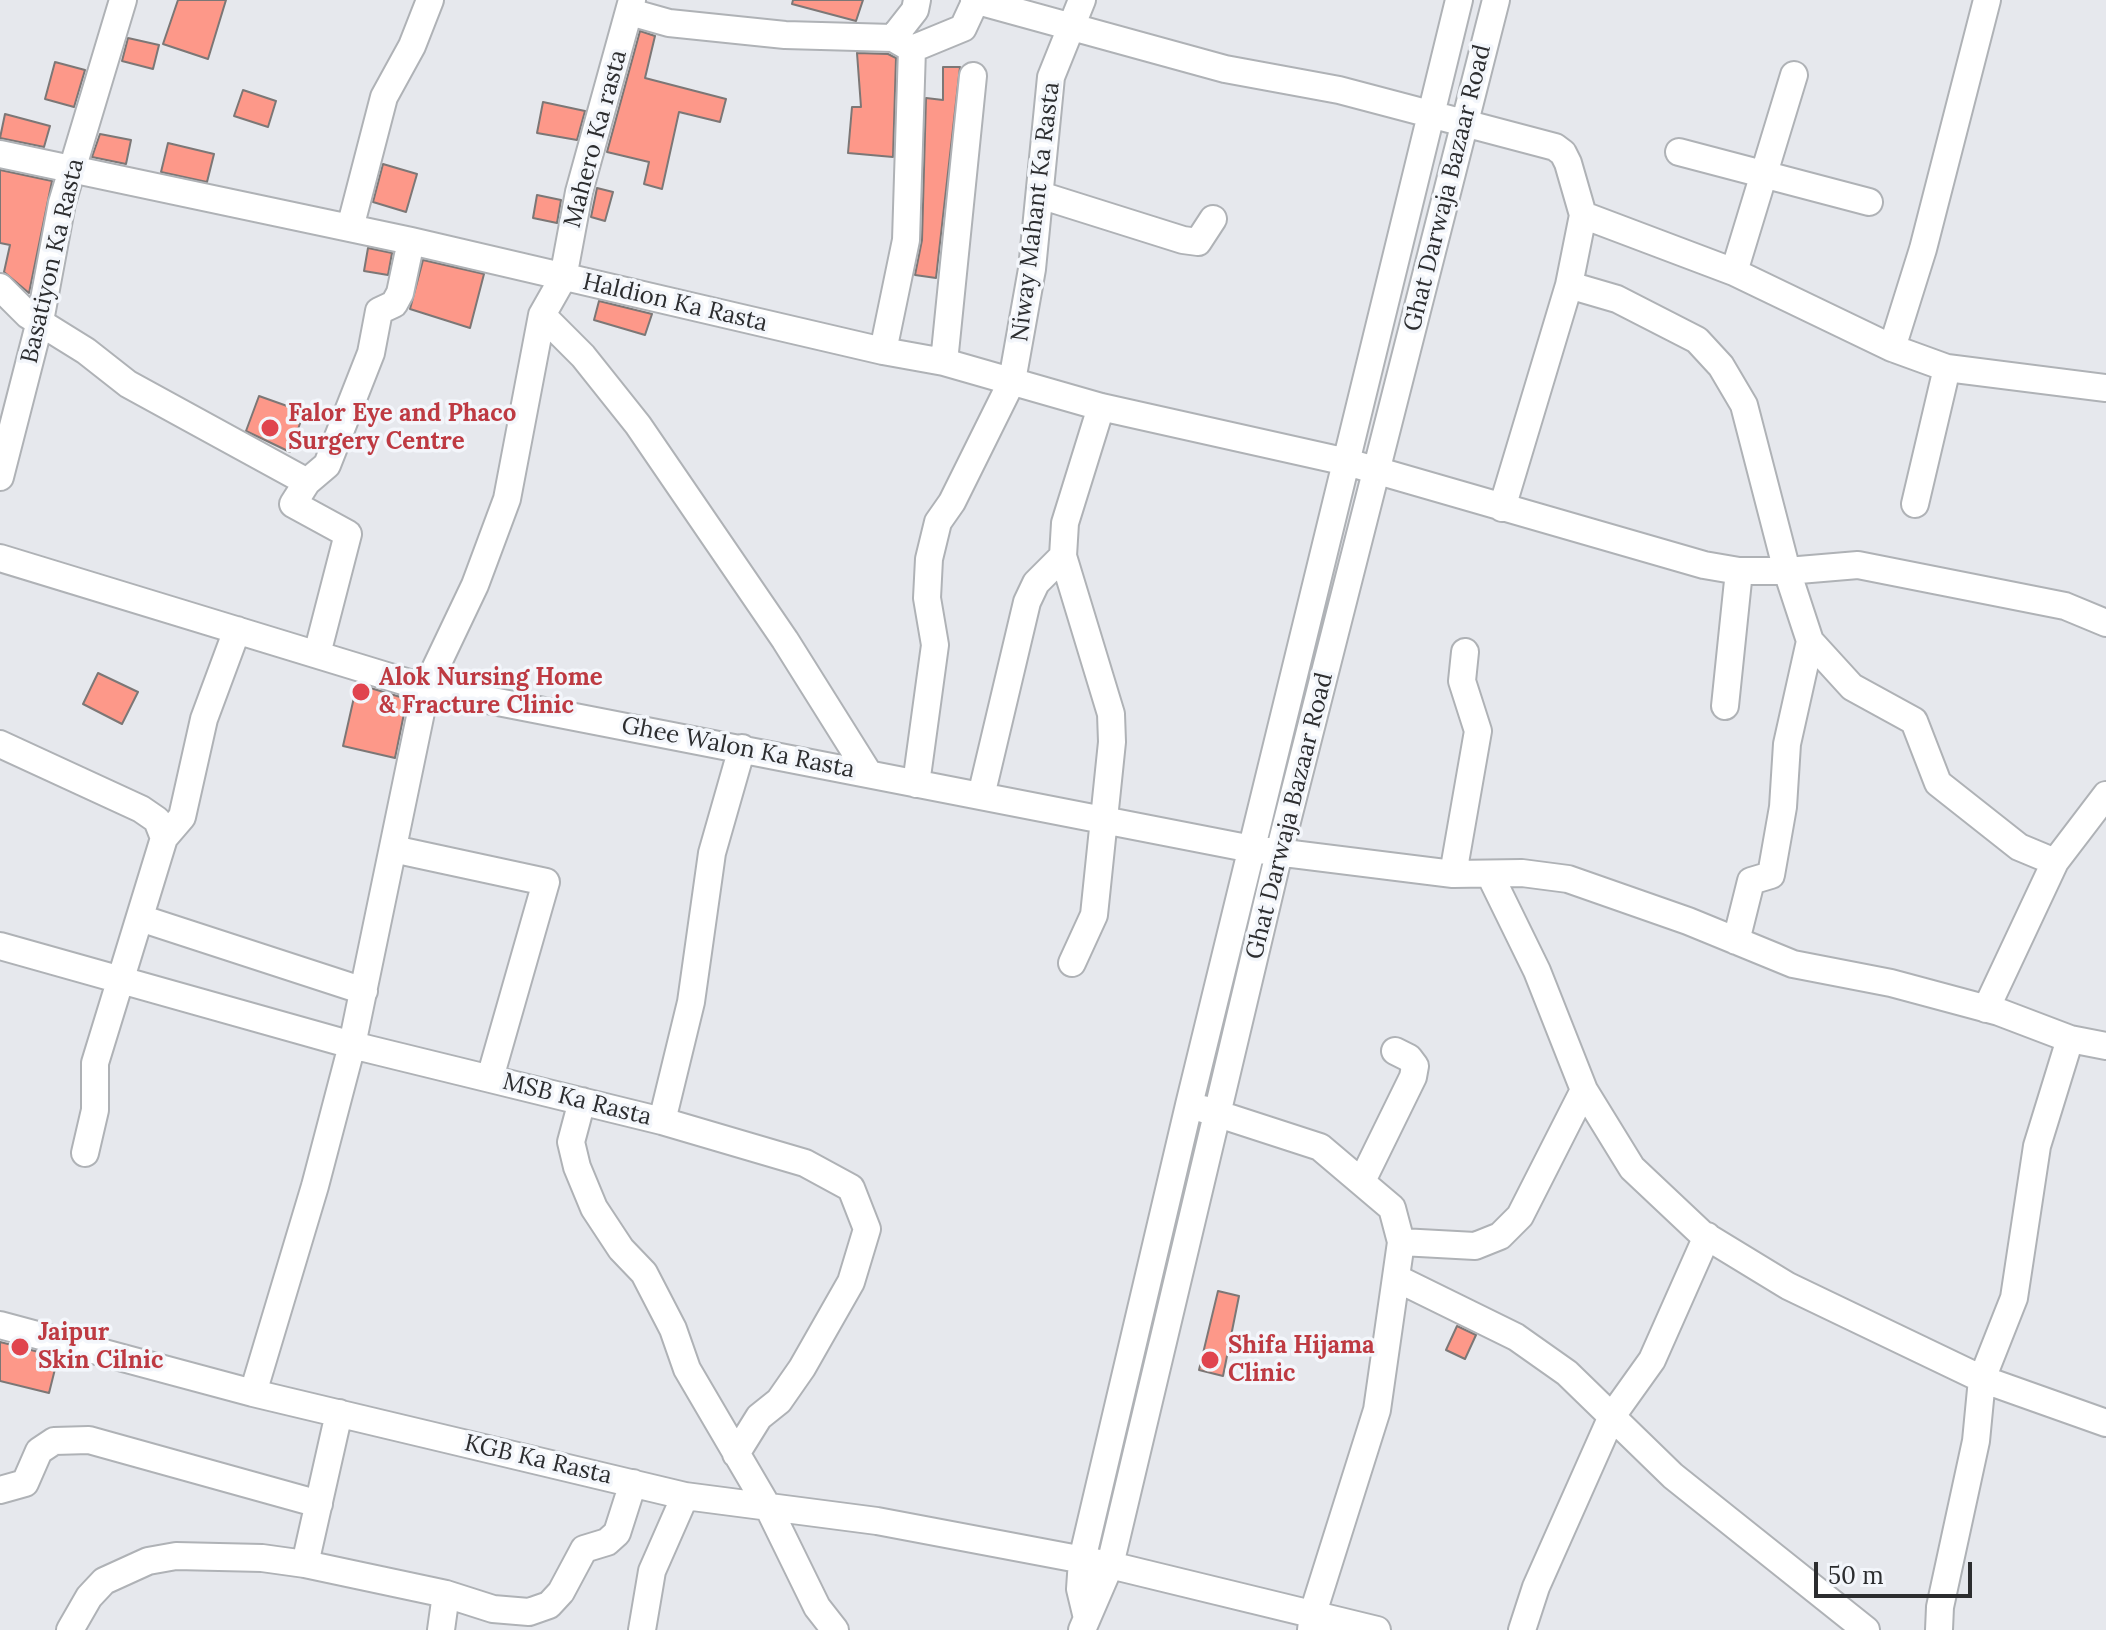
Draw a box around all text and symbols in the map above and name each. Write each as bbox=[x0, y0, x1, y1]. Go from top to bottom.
street label: Ghat Darwaja Bazaar Road bbox=[1398, 42, 1498, 334]
street label: Mahero Ka rasta bbox=[558, 47, 634, 231]
street label: Niway Mahant Ka Rasta bbox=[1006, 80, 1066, 344]
street label: Basatiyon Ka Rasta bbox=[15, 156, 91, 366]
street label: Haldion Ka Rasta bbox=[580, 268, 770, 338]
place label: Falor Eye and Phaco Surgery Centre bbox=[288, 400, 516, 456]
marker: Falor Eye and Phaco Surgery Centre bbox=[259, 417, 281, 439]
place label: Alok Nursing Home & Fracture Clinic bbox=[379, 664, 603, 720]
street label: Ghat Darwaja Bazaar Road bbox=[1240, 670, 1340, 962]
marker: Alok Nursing Home & Fracture Clinic bbox=[350, 681, 372, 703]
street label: Ghee Walon Ka Rasta bbox=[619, 711, 857, 785]
street label: MSB Ka Rasta bbox=[500, 1068, 654, 1132]
place label: Jaipur Skin Cilnic bbox=[38, 1319, 163, 1375]
place label: Shifa Hijama Clinic bbox=[1228, 1332, 1375, 1388]
marker: Jaipur Skin Cilnic bbox=[9, 1336, 31, 1358]
marker: Shifa Hijama Clinic bbox=[1199, 1349, 1221, 1371]
street label: KGB Ka Rasta bbox=[461, 1429, 615, 1491]
scale bar bbox=[1818, 1546, 1976, 1596]
text: 50 m bbox=[1828, 1560, 1884, 1591]

